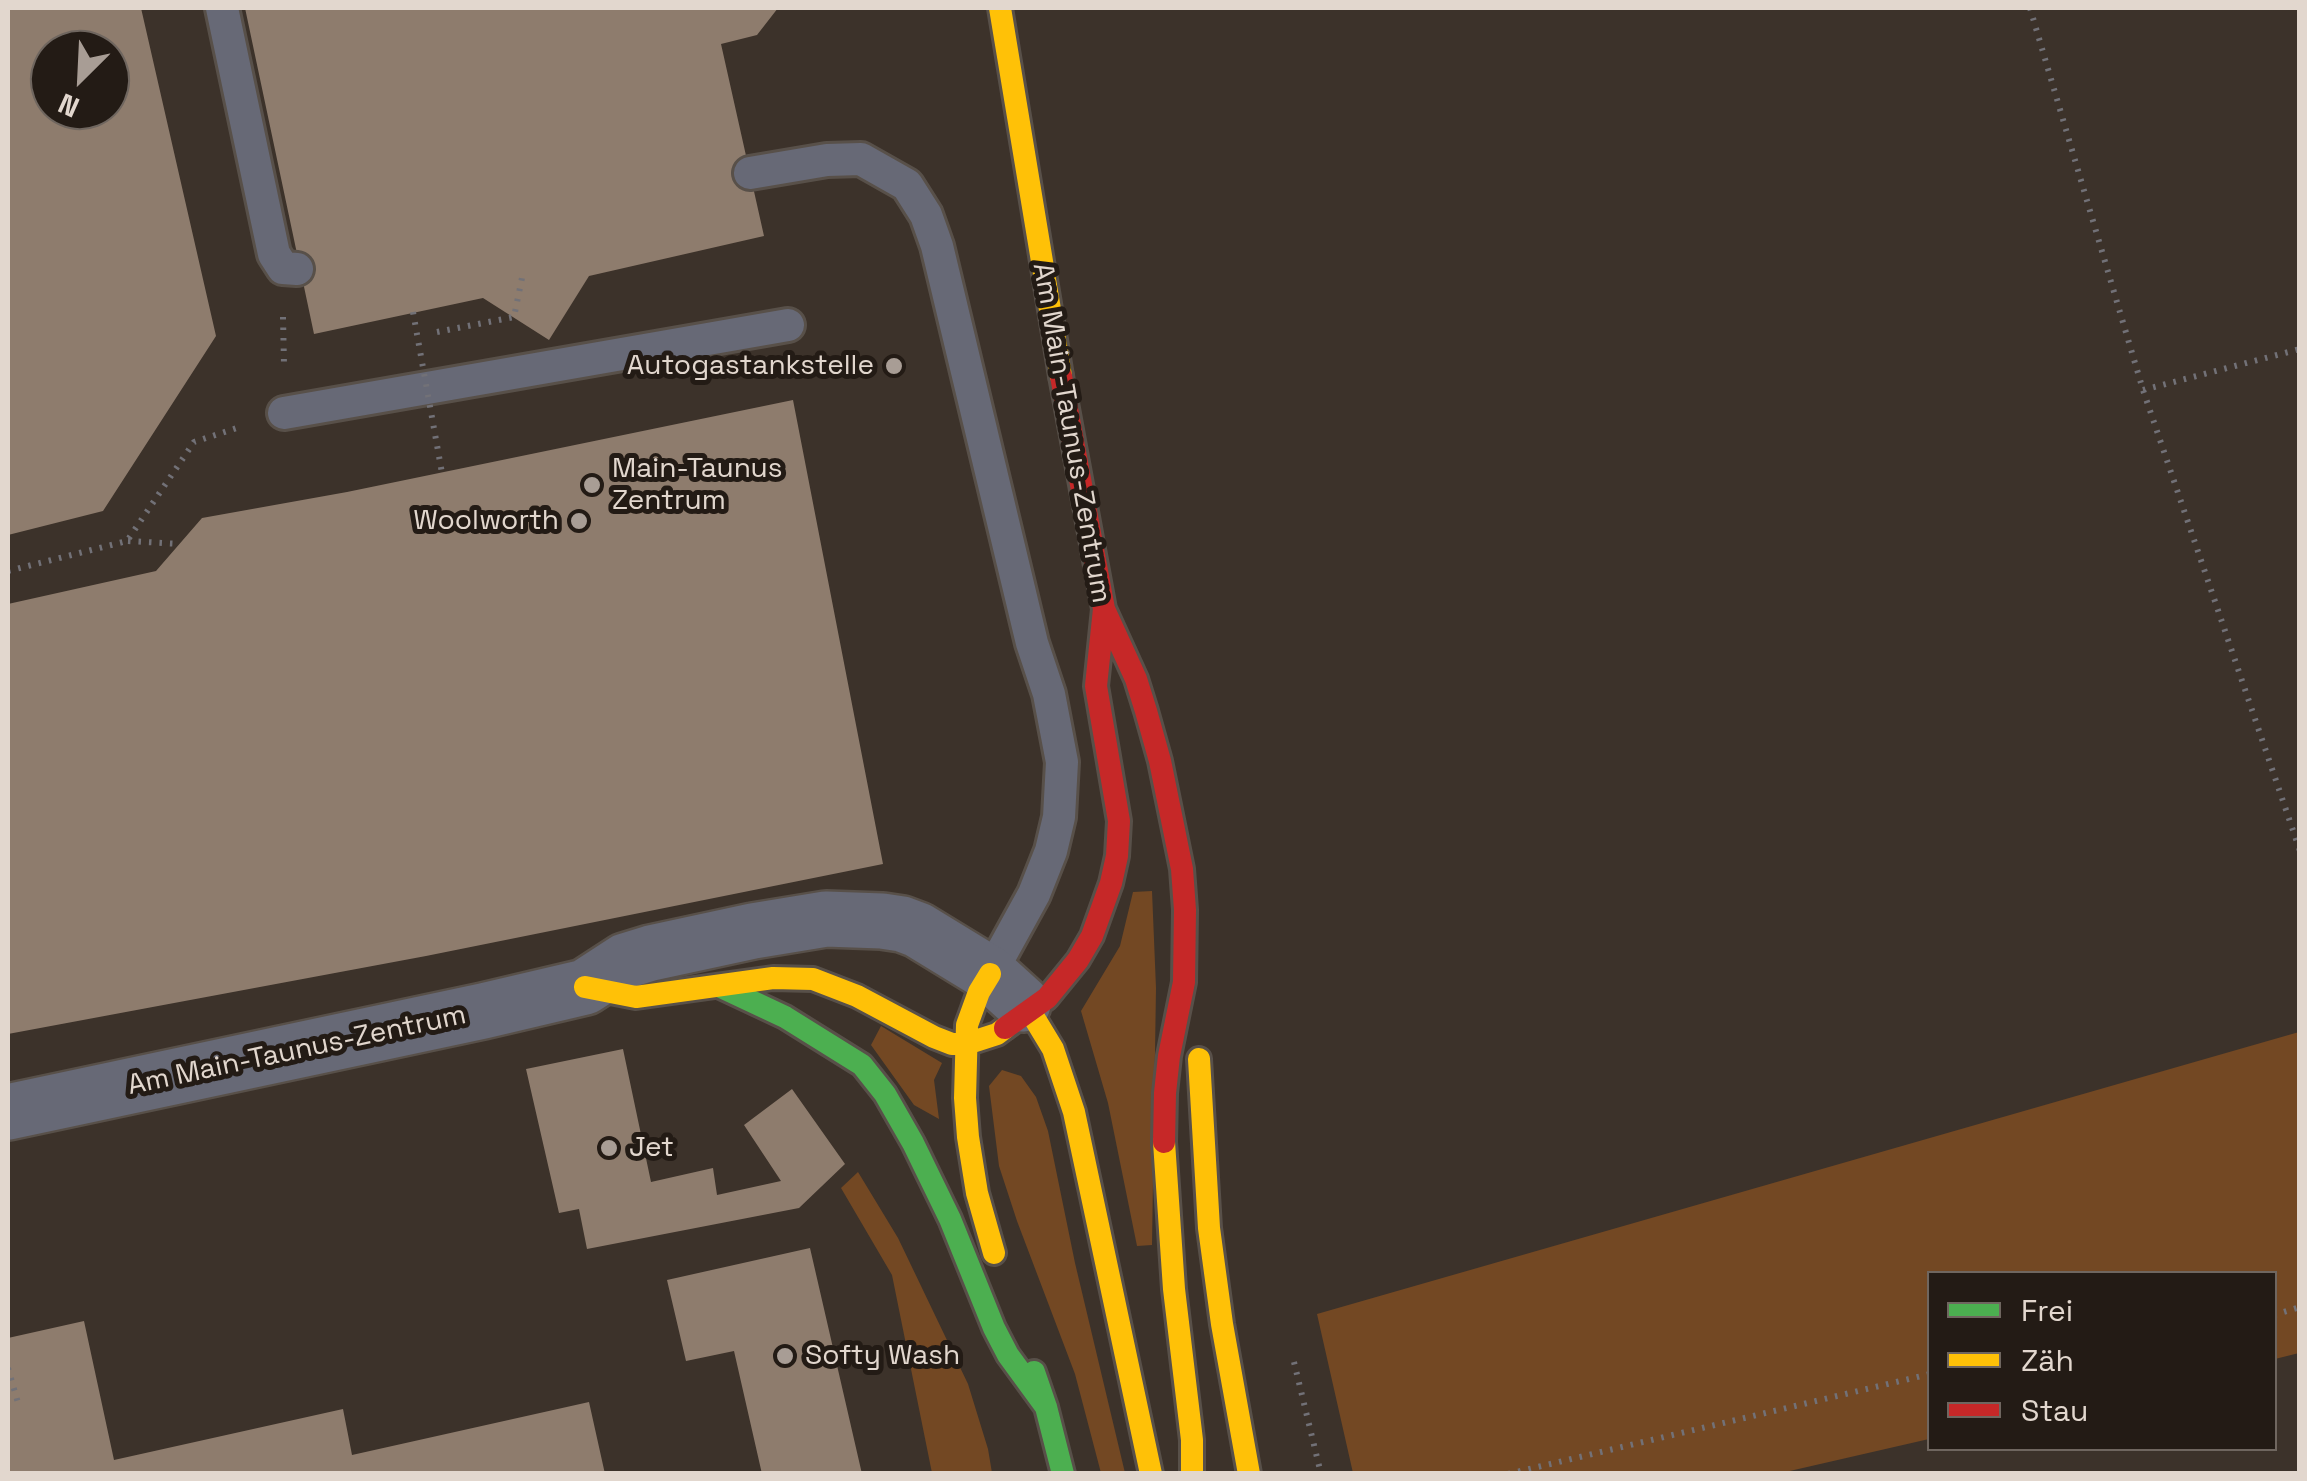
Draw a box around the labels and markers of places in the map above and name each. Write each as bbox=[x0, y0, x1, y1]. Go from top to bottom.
place label: Autogastankstelle bbox=[627, 349, 874, 383]
marker: Autogastankstelle bbox=[883, 355, 905, 377]
place label: Main-Taunus Zentrum bbox=[612, 452, 782, 518]
marker: Main-Taunus Zentrum bbox=[581, 474, 603, 496]
place label: Woolworth bbox=[413, 504, 559, 538]
marker: Woolworth bbox=[568, 510, 590, 532]
place label: Jet bbox=[629, 1131, 674, 1165]
marker: Jet bbox=[598, 1137, 620, 1159]
place label: Softy Wash bbox=[805, 1339, 960, 1373]
marker: Softy Wash bbox=[774, 1345, 796, 1367]

